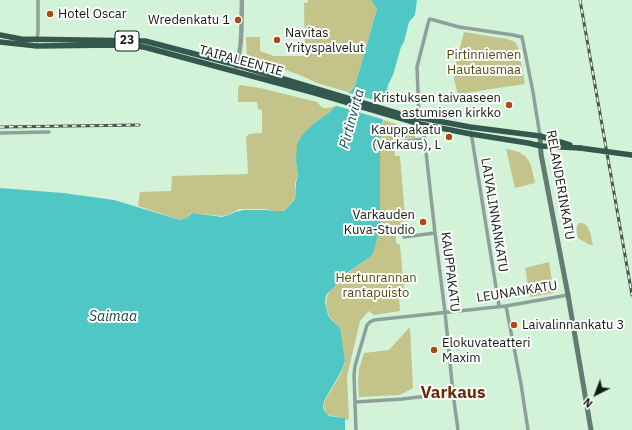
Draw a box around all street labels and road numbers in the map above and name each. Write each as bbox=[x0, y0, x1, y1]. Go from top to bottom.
road number: 23 bbox=[115, 31, 139, 51]
street label: TAIPALEENTIE bbox=[197, 42, 285, 80]
street label: RELANDERINKATU bbox=[543, 129, 577, 241]
street label: LAIVALINNANKATU bbox=[477, 157, 511, 273]
street label: KAUPPAKATU bbox=[437, 231, 463, 313]
street label: LEUNANKATU bbox=[475, 278, 559, 306]

